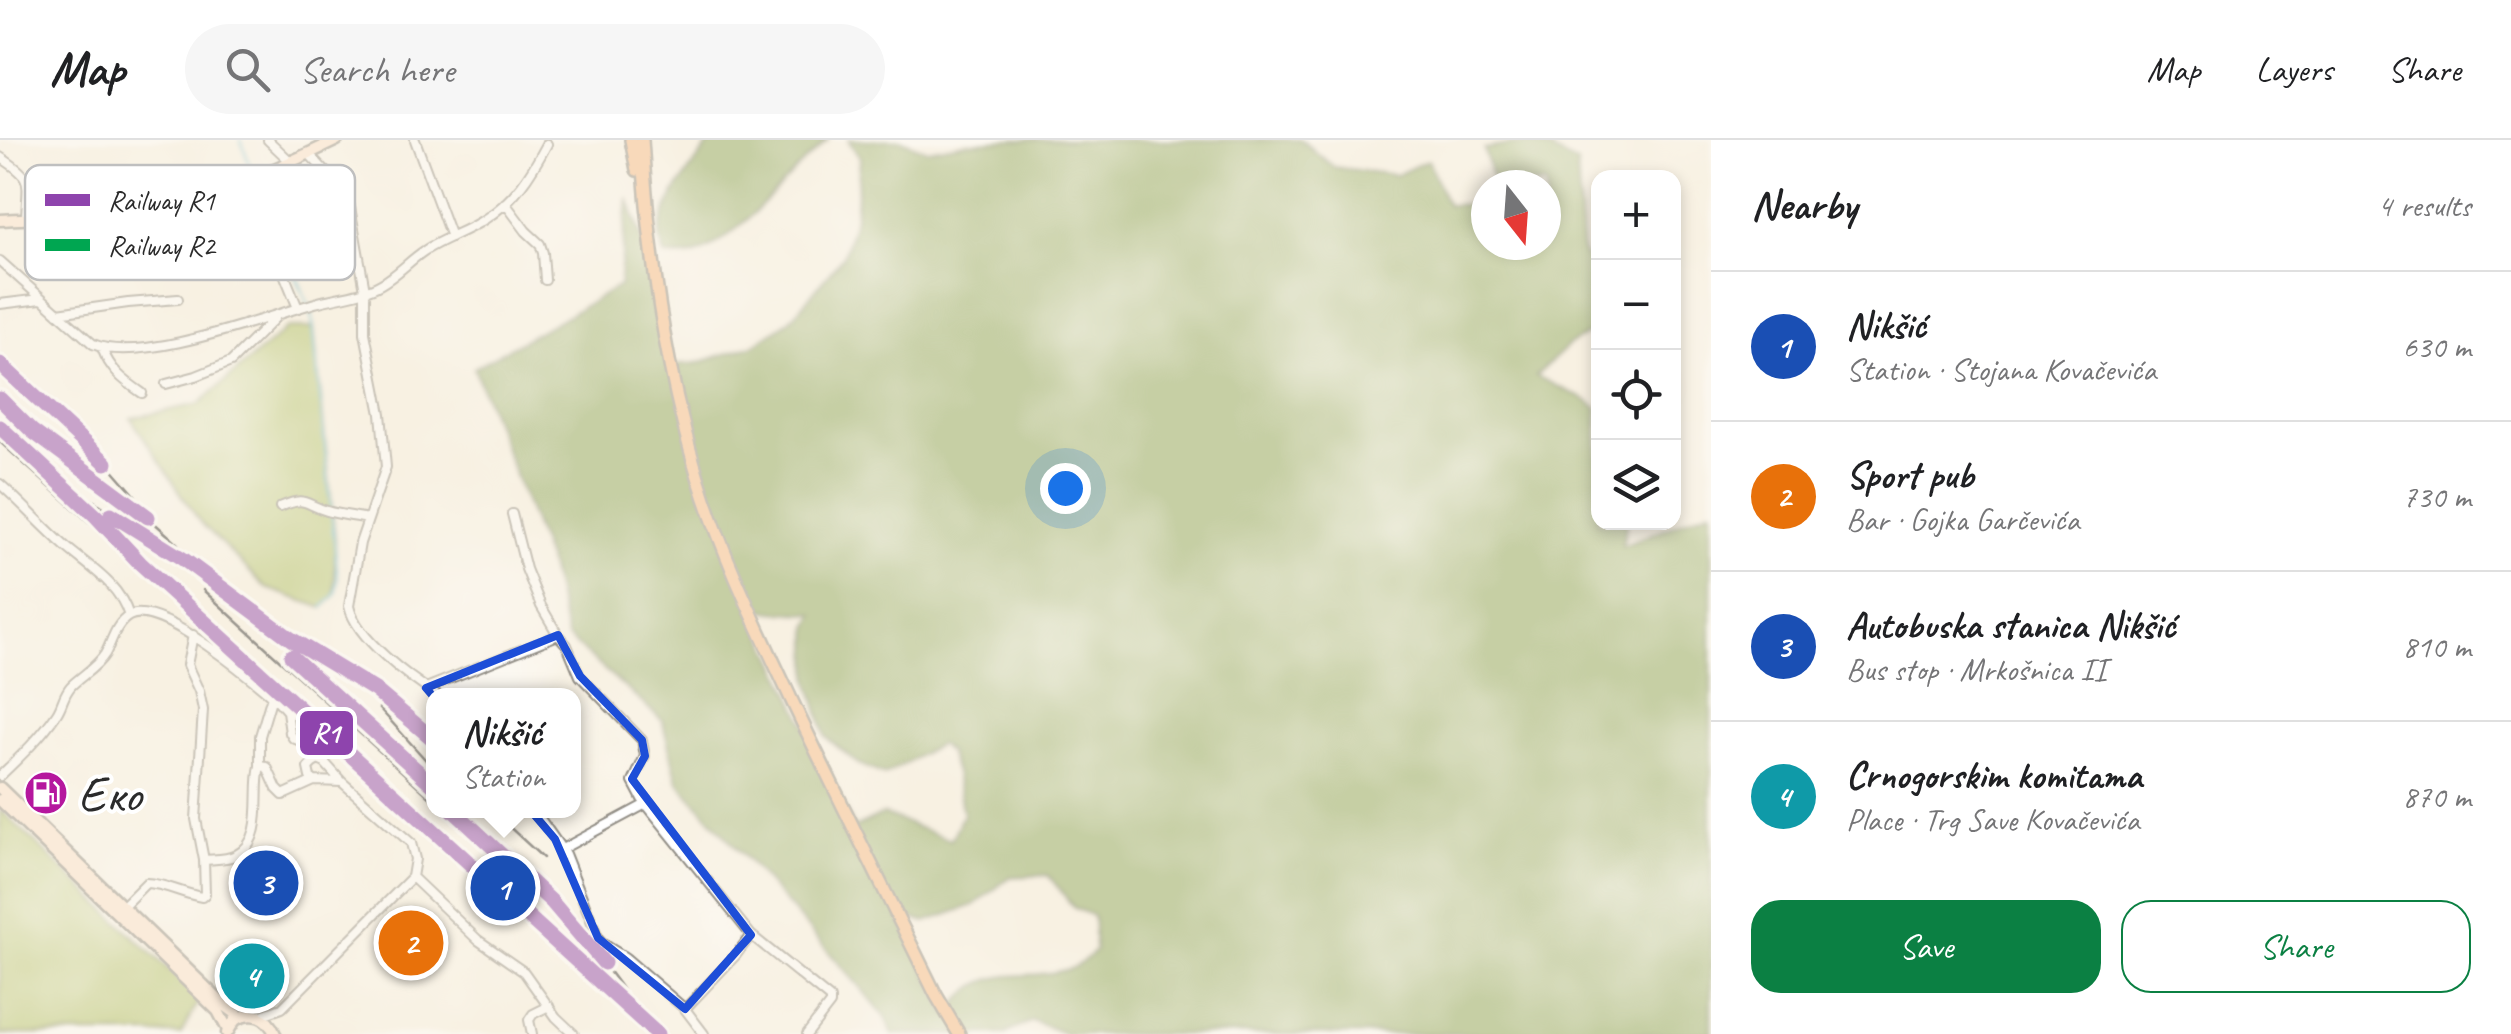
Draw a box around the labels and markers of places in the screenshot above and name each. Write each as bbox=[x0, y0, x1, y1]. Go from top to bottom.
place label: Еко bbox=[78, 763, 144, 826]
fuel station icon: Еко bbox=[23, 770, 69, 816]
pin: 3 bbox=[234, 846, 298, 920]
pin: 1 bbox=[470, 850, 536, 926]
pin: 2 bbox=[378, 906, 444, 980]
pin: 4 bbox=[220, 938, 284, 1014]

